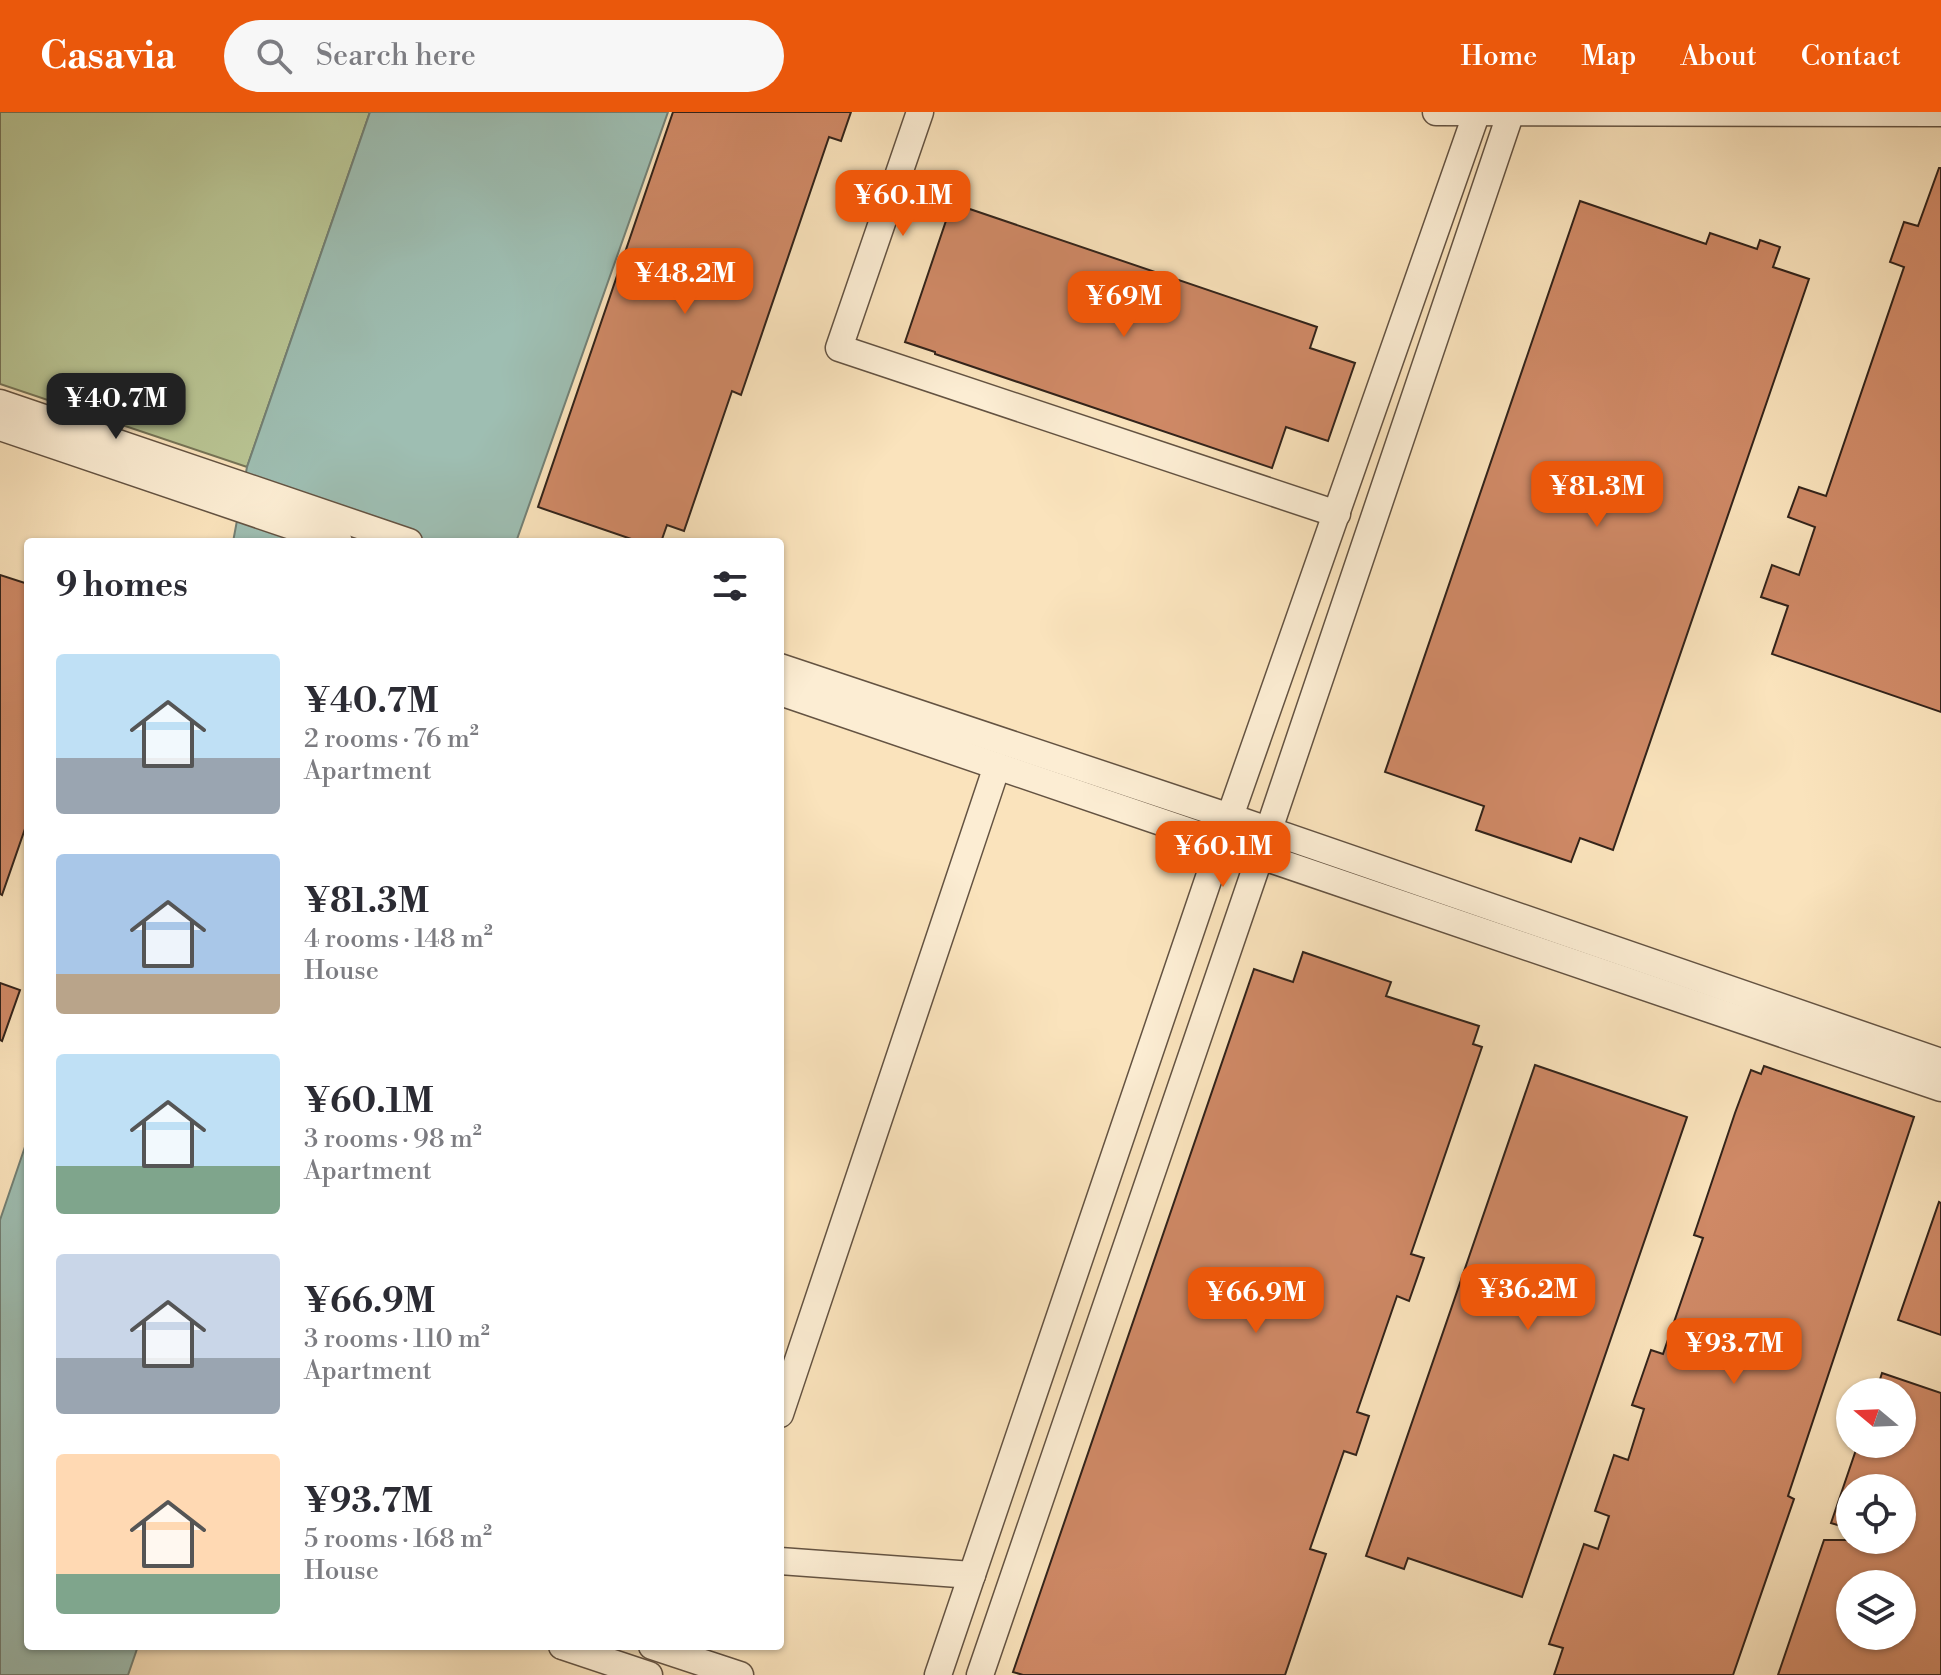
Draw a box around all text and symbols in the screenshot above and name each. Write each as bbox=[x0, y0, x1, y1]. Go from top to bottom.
search box bbox=[224, 20, 784, 92]
text: Casavia bbox=[40, 33, 176, 80]
icon: search bbox=[252, 34, 296, 78]
text: Search here bbox=[316, 37, 476, 75]
text: Home bbox=[1461, 39, 1537, 74]
text: Map bbox=[1581, 39, 1636, 74]
text: About bbox=[1680, 39, 1757, 74]
text: Contact bbox=[1801, 39, 1901, 74]
pin: ¥60.1M bbox=[838, 170, 968, 238]
text: ¥60.1M bbox=[853, 180, 953, 212]
pin: ¥48.2M bbox=[620, 248, 750, 316]
text: ¥48.2M bbox=[634, 258, 736, 290]
pin: ¥69M bbox=[1077, 271, 1171, 339]
text: ¥69M bbox=[1086, 281, 1162, 313]
pin: ¥40.7M bbox=[51, 373, 181, 441]
text: ¥40.7M bbox=[65, 383, 167, 415]
pin: ¥81.3M bbox=[1532, 461, 1662, 529]
text: ¥81.3M bbox=[1549, 471, 1645, 503]
icon: filters bbox=[708, 564, 752, 608]
text: 9 homes bbox=[56, 565, 188, 607]
text: ¥40.7M bbox=[304, 681, 438, 723]
icon: home bbox=[120, 686, 216, 782]
text: 2 rooms · 76 m² bbox=[304, 723, 479, 755]
text: Apartment bbox=[304, 755, 432, 787]
pin: ¥60.1M bbox=[1158, 821, 1288, 889]
text: ¥60.1M bbox=[1173, 831, 1273, 863]
text: ¥81.3M bbox=[304, 881, 429, 923]
icon: home bbox=[120, 886, 216, 982]
text: 4 rooms · 148 m² bbox=[304, 923, 493, 955]
text: House bbox=[304, 955, 379, 987]
text: ¥60.1M bbox=[304, 1081, 434, 1123]
icon: home bbox=[120, 1086, 216, 1182]
text: 3 rooms · 98 m² bbox=[304, 1123, 482, 1155]
text: Apartment bbox=[304, 1155, 432, 1187]
pin: ¥36.2M bbox=[1463, 1264, 1593, 1332]
pin: ¥66.9M bbox=[1191, 1267, 1321, 1335]
text: ¥36.2M bbox=[1478, 1274, 1578, 1306]
text: ¥66.9M bbox=[1206, 1277, 1306, 1309]
text: ¥66.9M bbox=[304, 1281, 435, 1323]
icon: home bbox=[120, 1286, 216, 1382]
pin: ¥93.7M bbox=[1669, 1318, 1799, 1386]
text: 3 rooms · 110 m² bbox=[304, 1323, 490, 1355]
text: ¥93.7M bbox=[1685, 1328, 1783, 1360]
text: Apartment bbox=[304, 1355, 432, 1387]
north arrow bbox=[1836, 1378, 1916, 1458]
map controls bbox=[1836, 1378, 1916, 1650]
button: locate bbox=[1836, 1474, 1916, 1554]
text: ¥93.7M bbox=[304, 1481, 433, 1523]
icon: home bbox=[120, 1486, 216, 1582]
text: 5 rooms · 168 m² bbox=[304, 1523, 492, 1555]
text: House bbox=[304, 1555, 379, 1587]
button: layers bbox=[1836, 1570, 1916, 1650]

